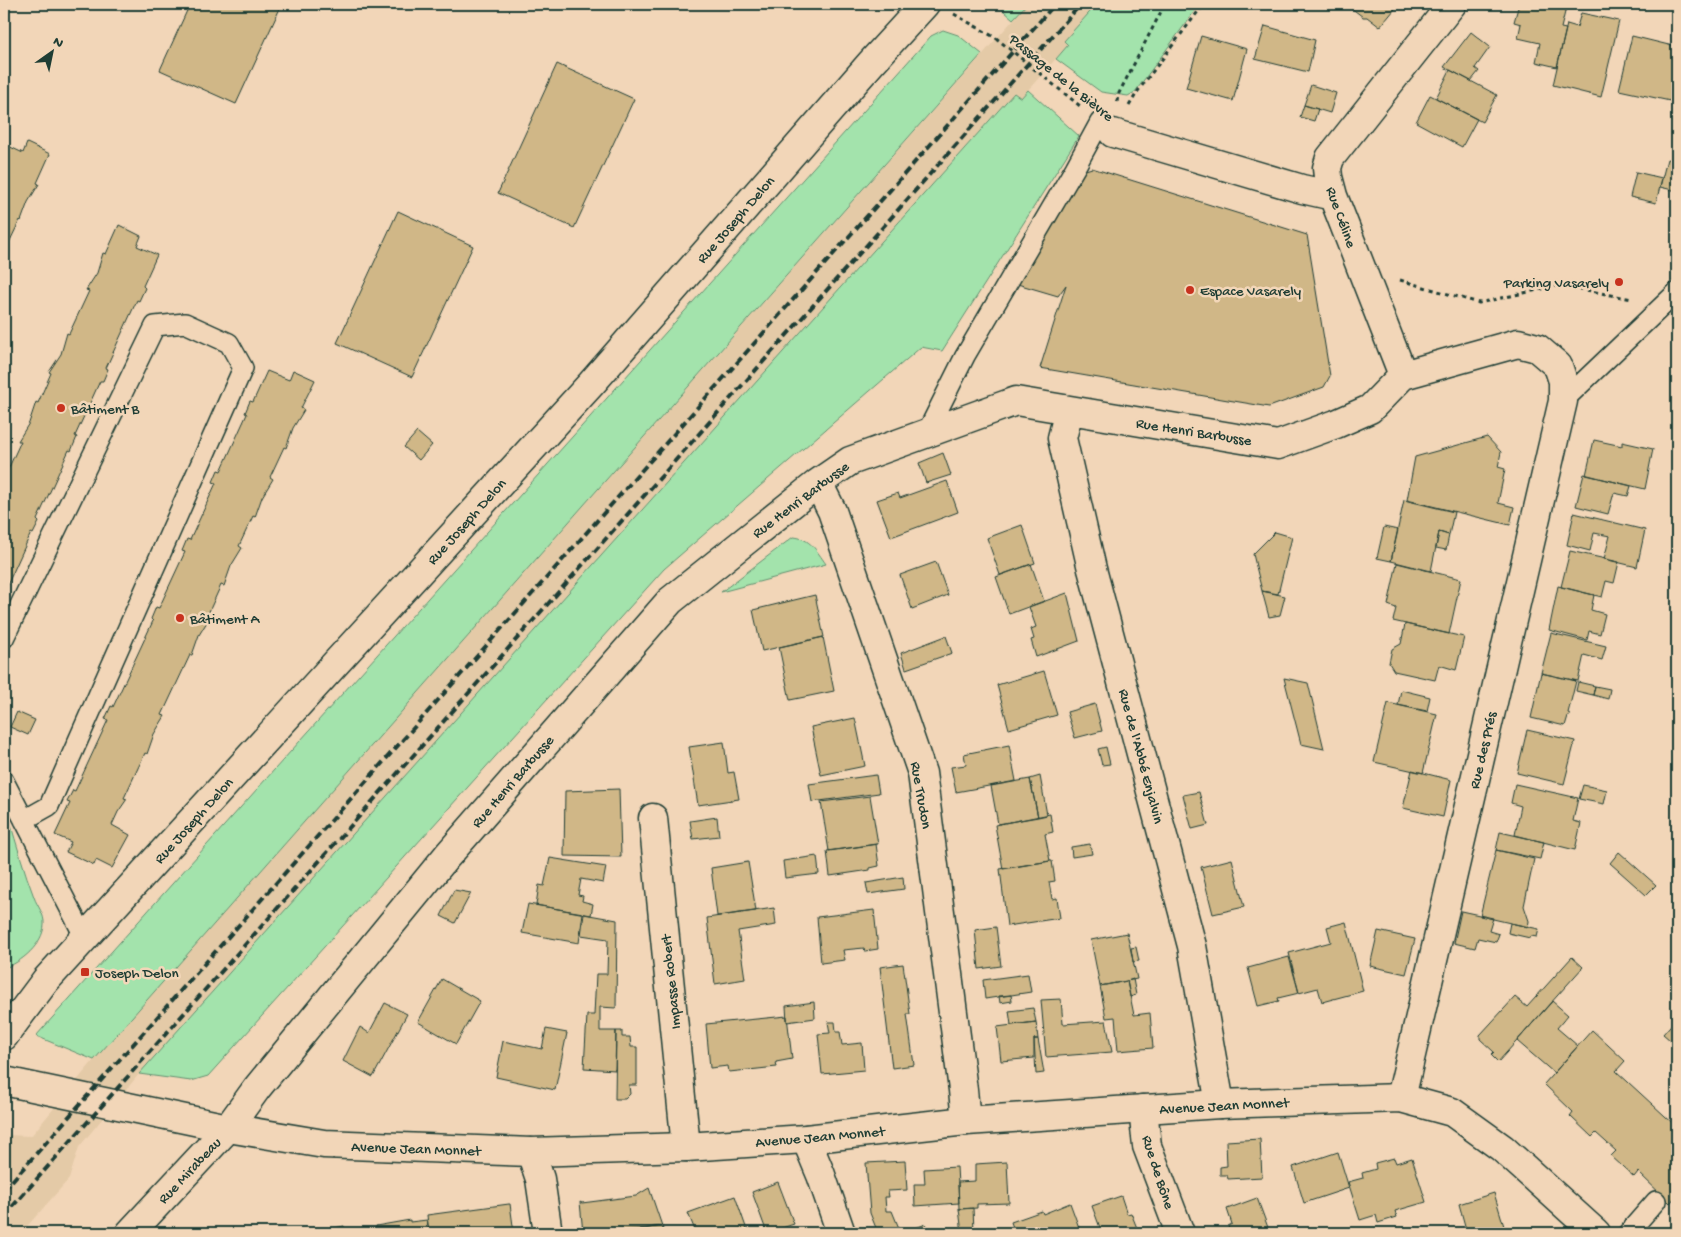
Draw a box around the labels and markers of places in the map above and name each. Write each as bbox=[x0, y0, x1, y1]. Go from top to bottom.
place label: Parking Vasarely bbox=[1503, 275, 1610, 293]
marker: Parking Vasarely bbox=[1613, 276, 1625, 288]
place label: Espace Vasarely bbox=[1200, 283, 1302, 301]
marker: Espace Vasarely bbox=[1184, 284, 1196, 296]
place label: Bâtiment B bbox=[70, 401, 140, 419]
marker: Bâtiment B bbox=[55, 402, 67, 414]
place label: Bâtiment A bbox=[189, 611, 261, 629]
marker: Bâtiment A bbox=[174, 612, 186, 624]
place label: Joseph Delon bbox=[95, 965, 179, 983]
marker: Joseph Delon bbox=[79, 966, 91, 978]

